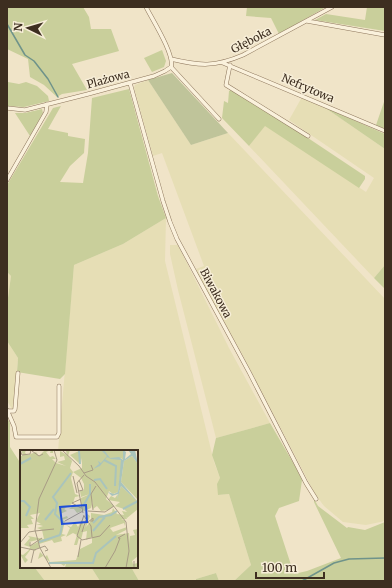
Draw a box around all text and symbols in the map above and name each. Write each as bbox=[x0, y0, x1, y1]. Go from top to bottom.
north arrow bbox=[8, 8, 48, 48]
text: N bbox=[11, 22, 25, 32]
street label: Głęboka bbox=[228, 24, 274, 56]
street label: Plażowa bbox=[85, 67, 131, 91]
street label: Nefrytowa bbox=[280, 71, 336, 105]
street label: Biwakowa bbox=[197, 266, 235, 320]
inset map bbox=[20, 450, 138, 568]
scale bar bbox=[256, 554, 324, 580]
text: 100 m bbox=[262, 560, 297, 575]

